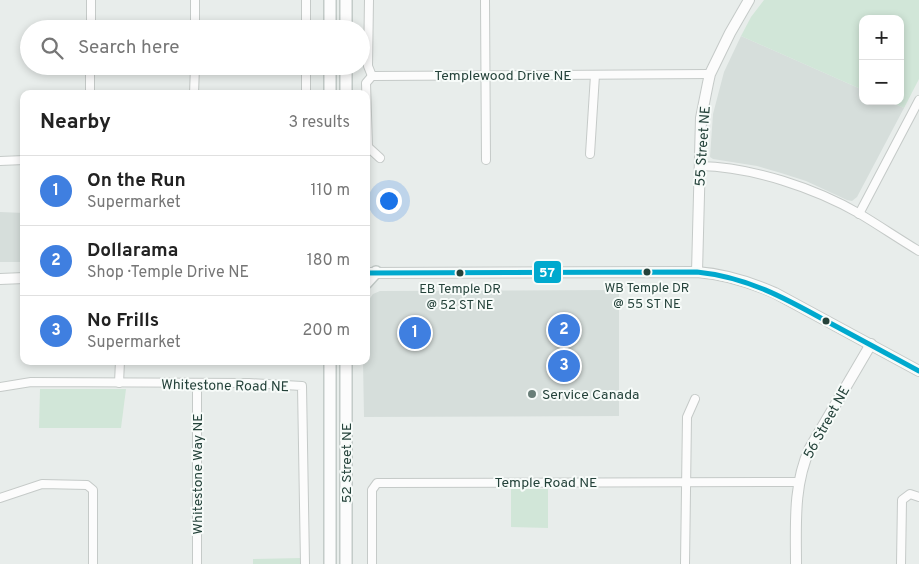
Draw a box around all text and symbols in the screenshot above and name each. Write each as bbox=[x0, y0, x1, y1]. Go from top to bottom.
map controls bbox=[859, 15, 904, 105]
button: + bbox=[859, 15, 904, 60]
search box bbox=[20, 20, 370, 75]
icon: search bbox=[38, 34, 66, 62]
text: Search here bbox=[78, 36, 180, 60]
button: − bbox=[859, 60, 904, 105]
street label: Templewood Drive NE bbox=[434, 68, 572, 85]
street label: 55 Street NE bbox=[692, 105, 715, 187]
text: Nearby bbox=[40, 109, 111, 136]
text: 3 results bbox=[288, 113, 350, 133]
text: On the Run bbox=[87, 169, 186, 193]
text: 1 bbox=[53, 181, 59, 201]
text: 110 m bbox=[310, 181, 350, 201]
your location bbox=[376, 188, 402, 214]
text: Supermarket bbox=[87, 193, 181, 213]
text: Dollarama bbox=[87, 239, 178, 263]
text: 2 bbox=[51, 251, 61, 271]
text: 180 m bbox=[307, 251, 350, 271]
line badge: 57 bbox=[533, 260, 562, 284]
text: Shop · Temple Drive NE bbox=[87, 263, 249, 283]
text: 57 bbox=[539, 265, 555, 282]
marker: WB Temple DR @ 55 ST NE bbox=[642, 267, 652, 277]
marker: EB Temple DR @ 52 ST NE bbox=[455, 268, 465, 278]
place label: WB Temple DR @ 55 ST NE bbox=[605, 281, 689, 313]
place label: EB Temple DR @ 52 ST NE bbox=[419, 282, 501, 314]
text: No Frills bbox=[87, 309, 159, 333]
pin: 2 bbox=[548, 311, 580, 349]
pin: 1 bbox=[399, 314, 431, 352]
unlabelled marker bbox=[821, 316, 831, 326]
text: 3 bbox=[51, 321, 61, 341]
text: 200 m bbox=[302, 321, 350, 341]
text: Supermarket bbox=[87, 333, 181, 353]
pin: 3 bbox=[548, 347, 580, 385]
street label: Whitestone Road NE bbox=[161, 377, 289, 396]
street label: 56 Street NE bbox=[800, 383, 854, 462]
place label: Service Canada bbox=[542, 387, 639, 404]
marker: Service Canada bbox=[526, 388, 538, 400]
street label: Whitestone Way NE bbox=[190, 413, 207, 535]
street label: 52 Street NE bbox=[339, 423, 356, 503]
street label: Temple Road NE bbox=[495, 475, 597, 492]

